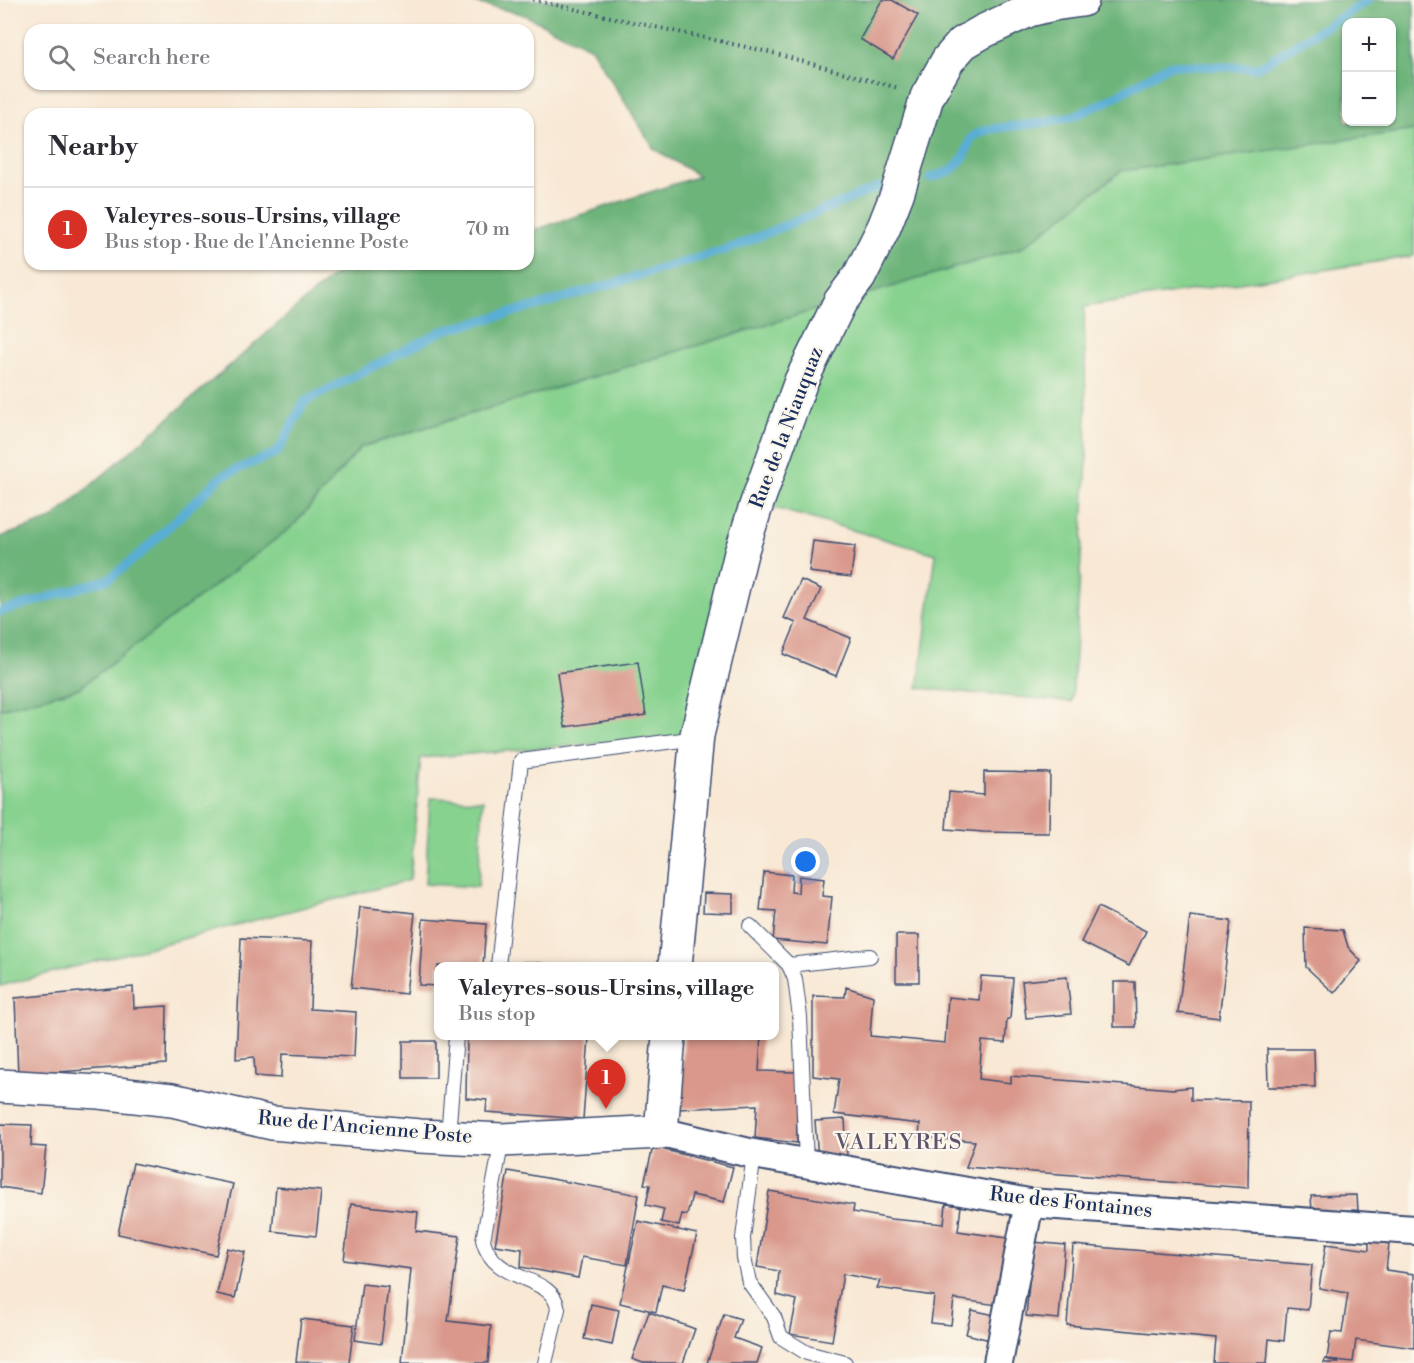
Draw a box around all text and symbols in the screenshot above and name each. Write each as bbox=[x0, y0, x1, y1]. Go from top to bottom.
map controls bbox=[1342, 18, 1396, 126]
button: + bbox=[1342, 18, 1396, 72]
search box bbox=[24, 24, 534, 90]
icon: search bbox=[45, 41, 78, 74]
text: Search here bbox=[93, 44, 210, 71]
button: − bbox=[1342, 72, 1396, 126]
text: Nearby bbox=[48, 131, 138, 163]
text: Valeyres-sous-Ursins, village bbox=[105, 203, 401, 230]
text: 1 bbox=[63, 217, 72, 242]
text: 70 m bbox=[466, 217, 510, 242]
text: Bus stop · Rue de l'Ancienne Poste bbox=[105, 230, 409, 255]
street label: Rue de la Niauquaz bbox=[745, 343, 829, 513]
your location bbox=[791, 847, 820, 876]
popup bbox=[434, 962, 779, 1040]
text: Valeyres-sous-Ursins, village bbox=[459, 975, 754, 1002]
text: Bus stop bbox=[459, 1002, 536, 1027]
pin: 1 bbox=[586, 1060, 626, 1109]
street label: Rue de l'Ancienne Poste bbox=[257, 1106, 473, 1150]
district label: VALEYRES bbox=[834, 1129, 963, 1156]
street label: Rue des Fontaines bbox=[988, 1182, 1154, 1224]

